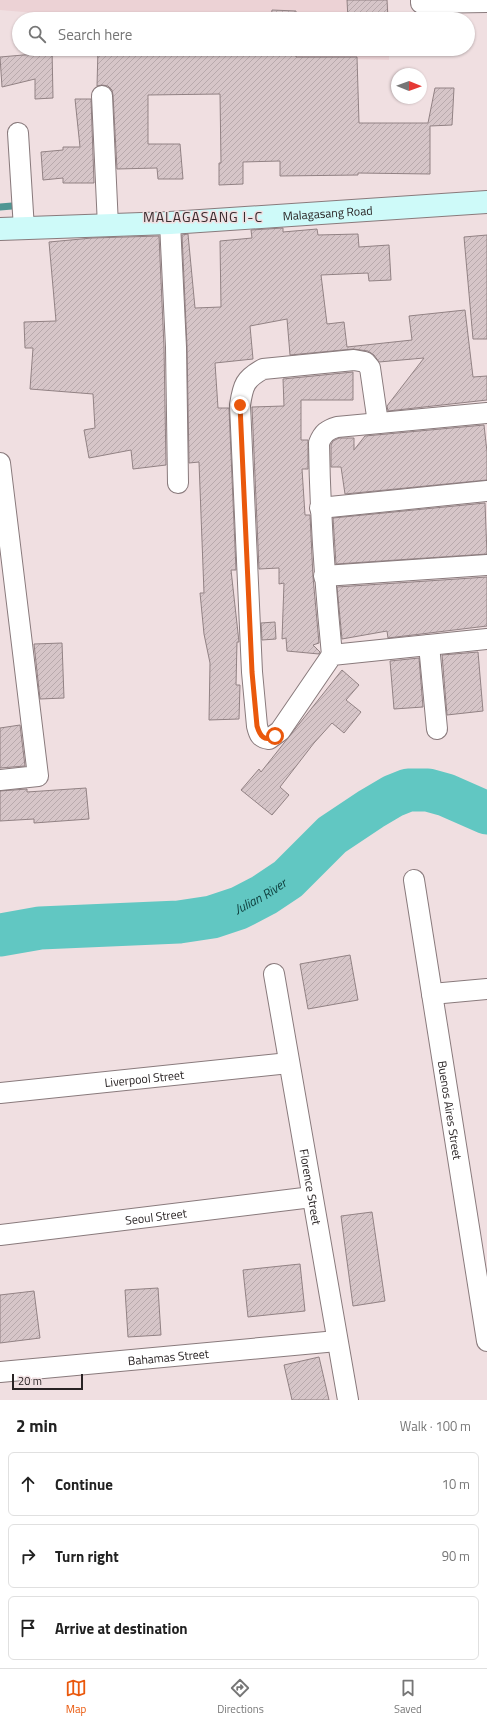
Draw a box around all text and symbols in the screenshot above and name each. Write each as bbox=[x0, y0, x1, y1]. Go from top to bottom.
search box bbox=[12, 12, 475, 56]
icon: search bbox=[26, 23, 48, 45]
text: Search here bbox=[58, 23, 132, 46]
north arrow bbox=[391, 68, 427, 104]
street label: Malagasang Road bbox=[282, 200, 373, 225]
district label: MALAGASANG I-C bbox=[143, 206, 263, 227]
route end bbox=[231, 396, 249, 414]
route start bbox=[266, 727, 284, 745]
water label: Julian River bbox=[232, 872, 292, 919]
street label: Buenos Aires Street bbox=[433, 1059, 468, 1162]
street label: Liverpool Street bbox=[104, 1064, 186, 1092]
street label: Florence Street bbox=[295, 1147, 327, 1227]
street label: Seoul Street bbox=[124, 1203, 188, 1229]
street label: Bahamas Street bbox=[127, 1343, 210, 1370]
scale bar bbox=[12, 1372, 83, 1391]
text: 20 m bbox=[18, 1373, 42, 1389]
text: 2 min bbox=[16, 1413, 57, 1439]
text: Walk · 100 m bbox=[400, 1416, 471, 1436]
icon: ahead bbox=[17, 1473, 39, 1495]
text: Continue bbox=[55, 1473, 113, 1496]
text: 10 m bbox=[442, 1474, 470, 1494]
icon: right bbox=[17, 1545, 39, 1567]
text: Turn right bbox=[55, 1545, 119, 1568]
text: 90 m bbox=[442, 1546, 470, 1566]
icon: arrive bbox=[17, 1617, 39, 1639]
text: Arrive at destination bbox=[55, 1617, 188, 1640]
tab: Map bbox=[65, 1677, 87, 1717]
tab: Directions bbox=[217, 1677, 264, 1717]
tab: Saved bbox=[394, 1677, 422, 1717]

